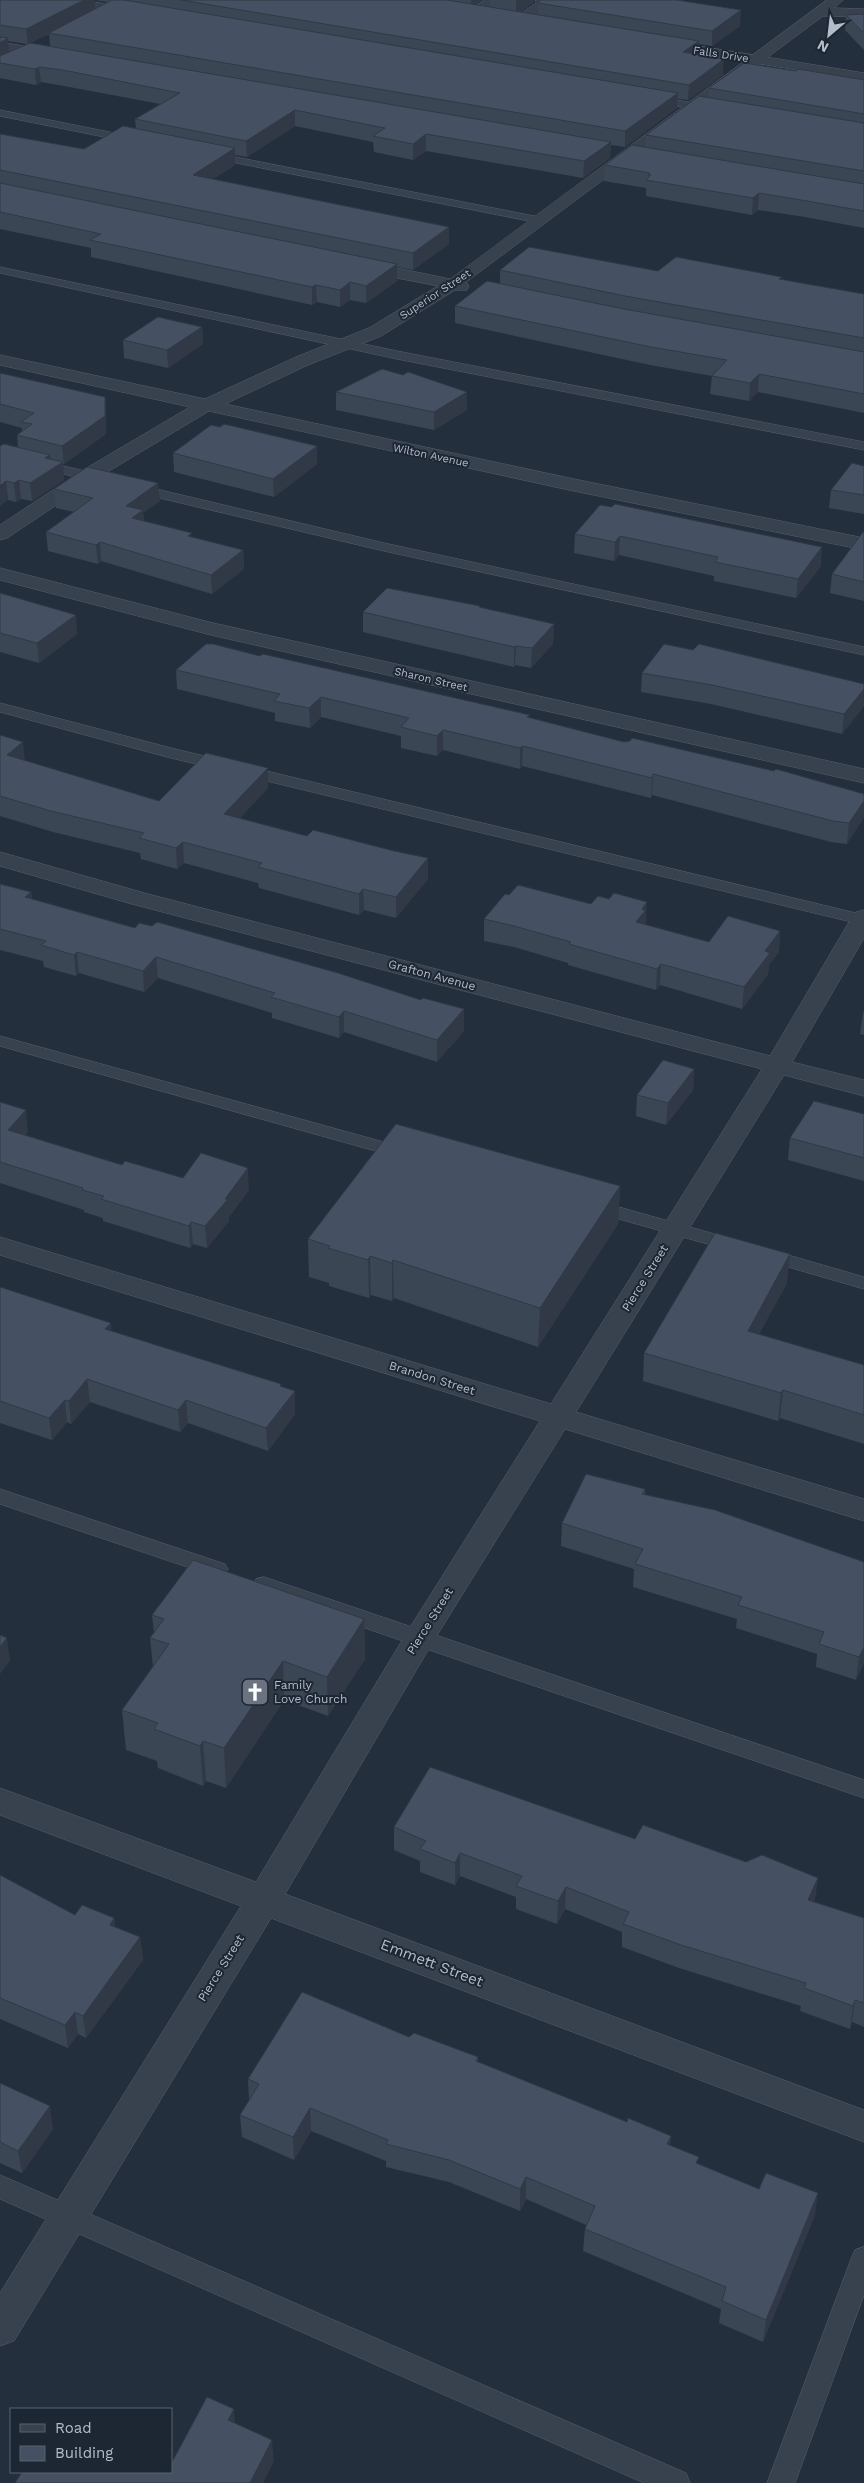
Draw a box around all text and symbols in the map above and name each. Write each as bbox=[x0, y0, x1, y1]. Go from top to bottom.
north arrow bbox=[804, 10, 854, 60]
text: N bbox=[815, 37, 831, 56]
street label: Falls Drive bbox=[692, 44, 750, 65]
street label: Superior Street bbox=[397, 266, 474, 322]
street label: Wilton Avenue bbox=[392, 441, 470, 470]
street label: Sharon Street bbox=[393, 665, 469, 694]
street label: Grafton Avenue bbox=[387, 957, 477, 993]
street label: Pierce Street bbox=[619, 1242, 671, 1314]
street label: Brandon Street bbox=[387, 1358, 477, 1398]
street label: Pierce Street bbox=[404, 1585, 456, 1657]
church icon: Family Love Church bbox=[240, 1677, 270, 1707]
place label: Family Love Church bbox=[274, 1678, 347, 1706]
street label: Pierce Street bbox=[195, 1932, 247, 2004]
street label: Emmett Street bbox=[378, 1935, 487, 1991]
legend bbox=[10, 2408, 172, 2473]
text: Road bbox=[55, 2419, 92, 2437]
text: Building bbox=[55, 2444, 113, 2462]

